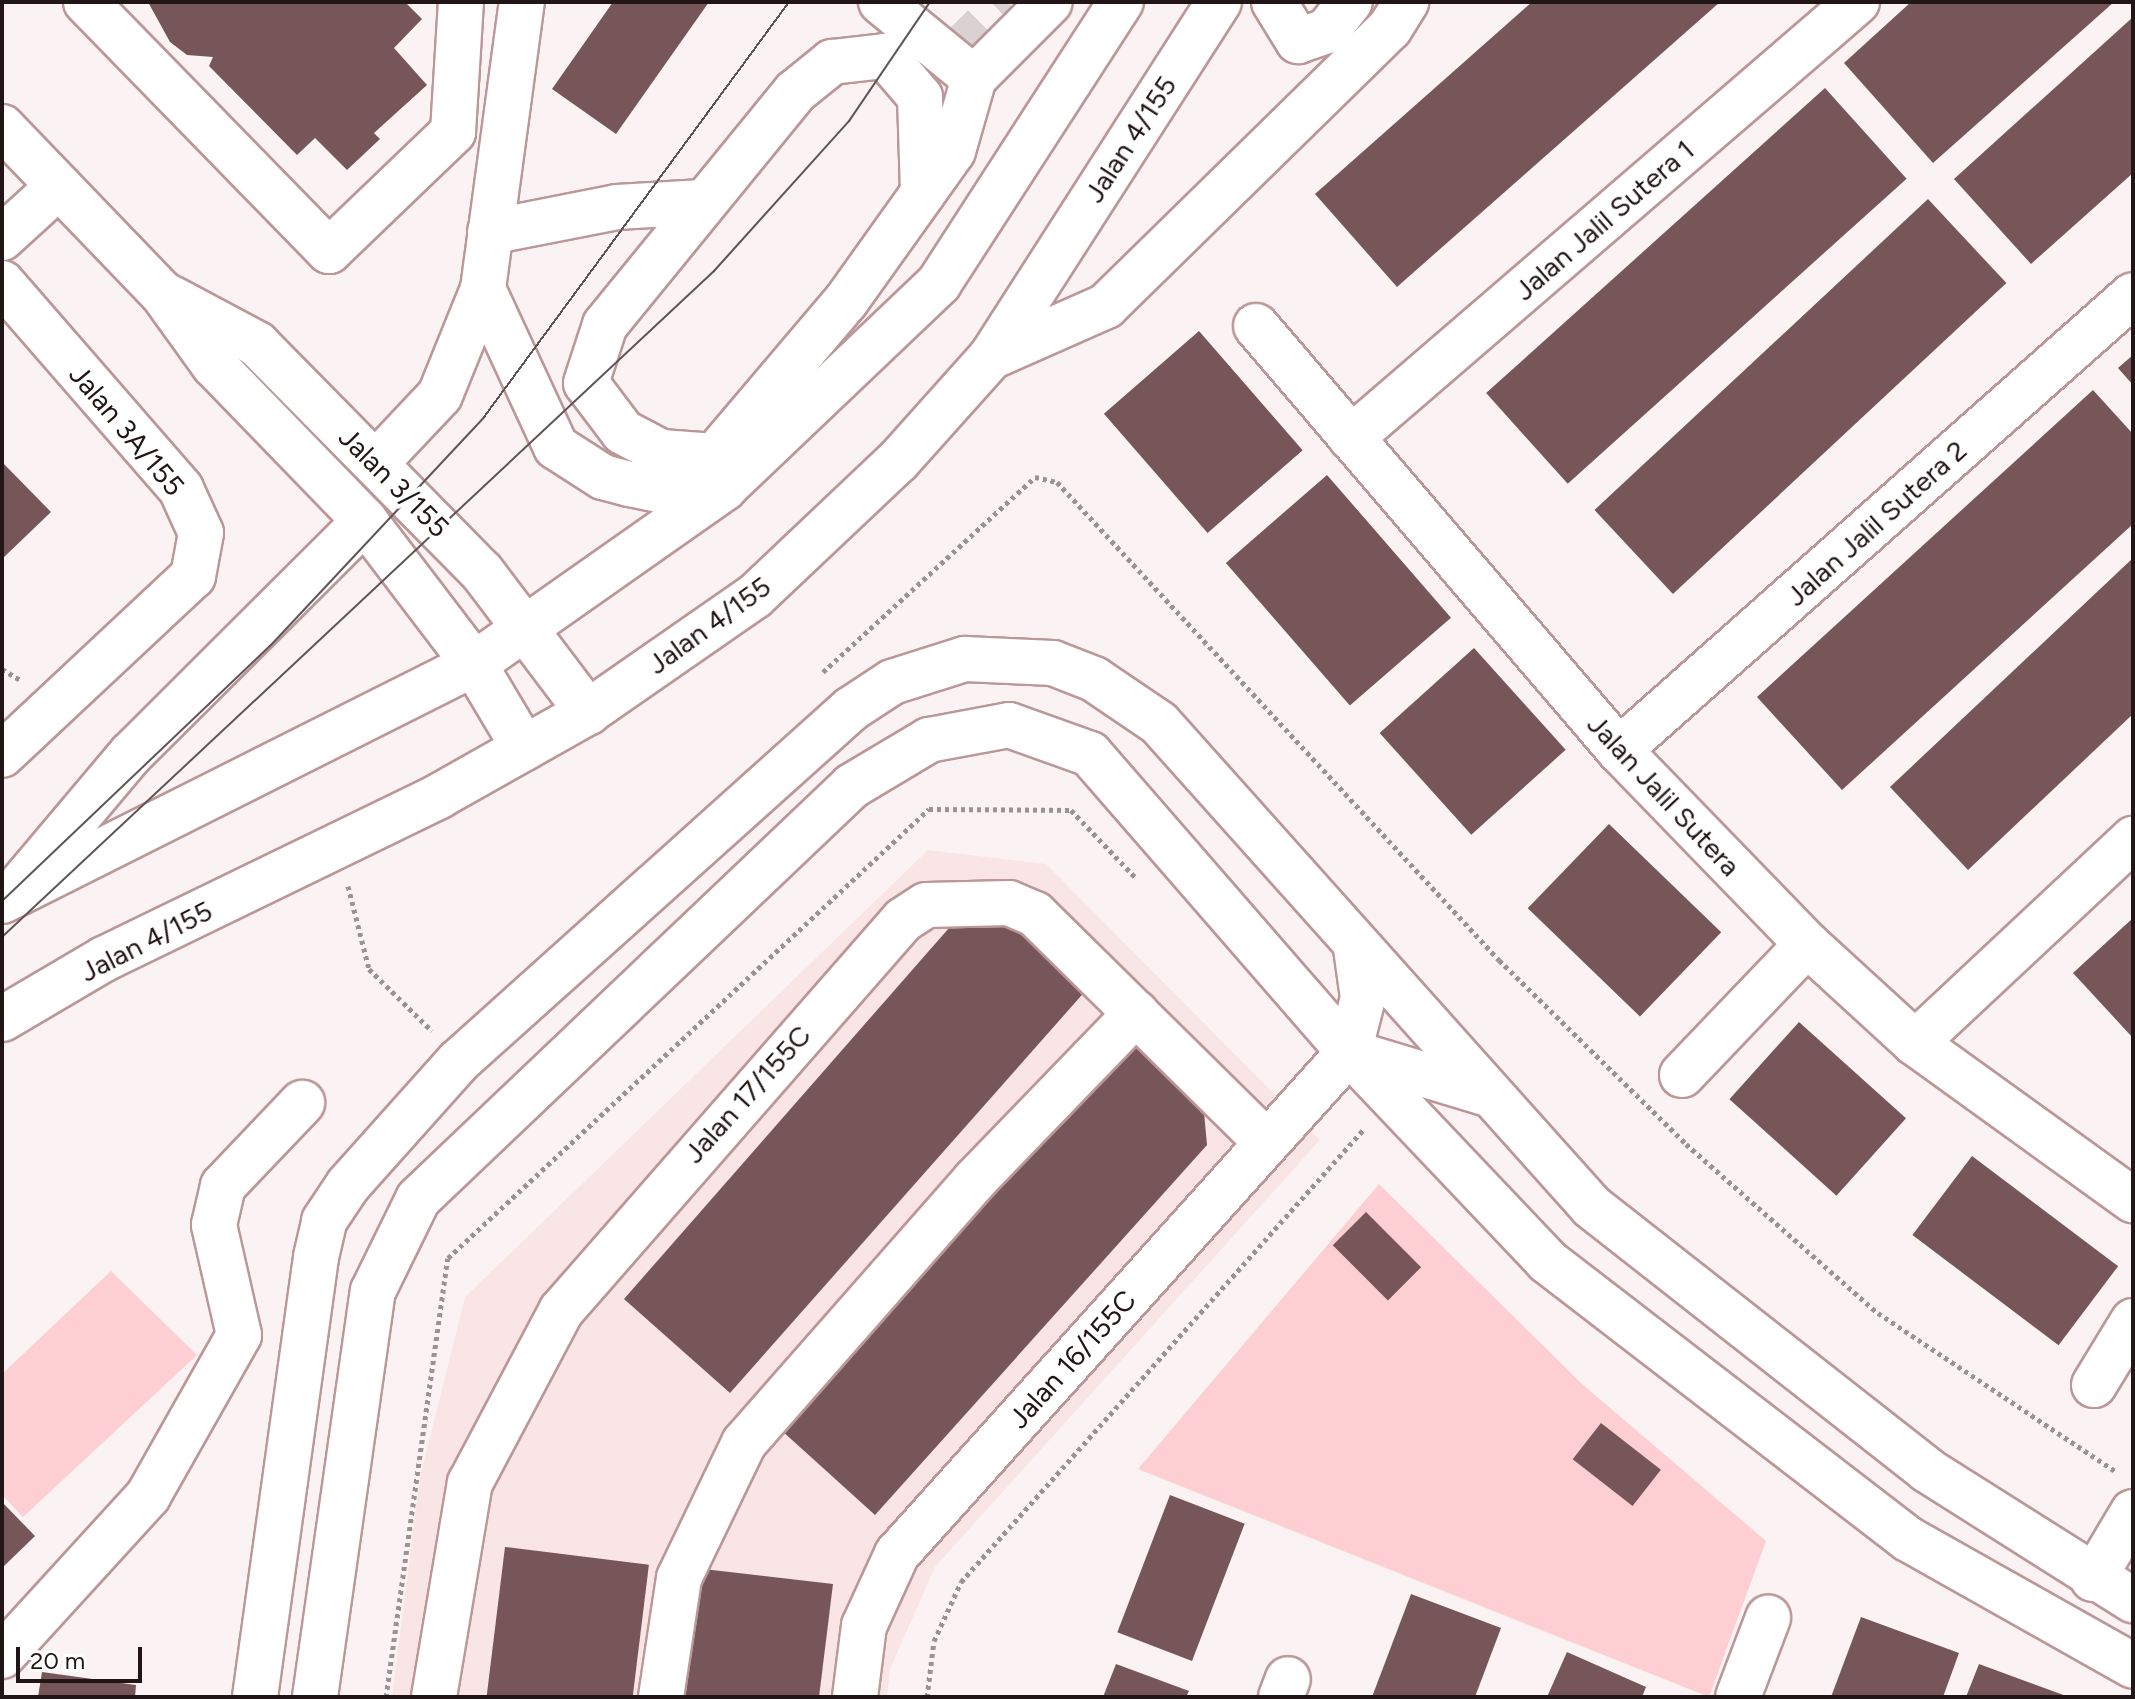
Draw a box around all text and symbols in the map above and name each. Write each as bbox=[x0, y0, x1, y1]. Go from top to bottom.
street label: Jalan 4/155 bbox=[1077, 70, 1183, 208]
street label: Jalan Jalil Sutera 1 bbox=[1507, 133, 1701, 307]
street label: Jalan 3A/155 bbox=[63, 358, 191, 502]
street label: Jalan 3/155 bbox=[332, 420, 456, 544]
street label: Jalan Jalil Sutera 2 bbox=[1779, 433, 1973, 613]
street label: Jalan 4/155 bbox=[641, 569, 777, 681]
street label: Jalan Jalil Sutera bbox=[1581, 707, 1747, 883]
street label: Jalan 4/155 bbox=[74, 893, 218, 989]
street label: Jalan 17/155C bbox=[677, 1018, 817, 1170]
street label: Jalan 16/155C bbox=[1001, 1283, 1143, 1435]
scale bar bbox=[20, 1631, 146, 1681]
text: 20 m bbox=[30, 1646, 85, 1675]

